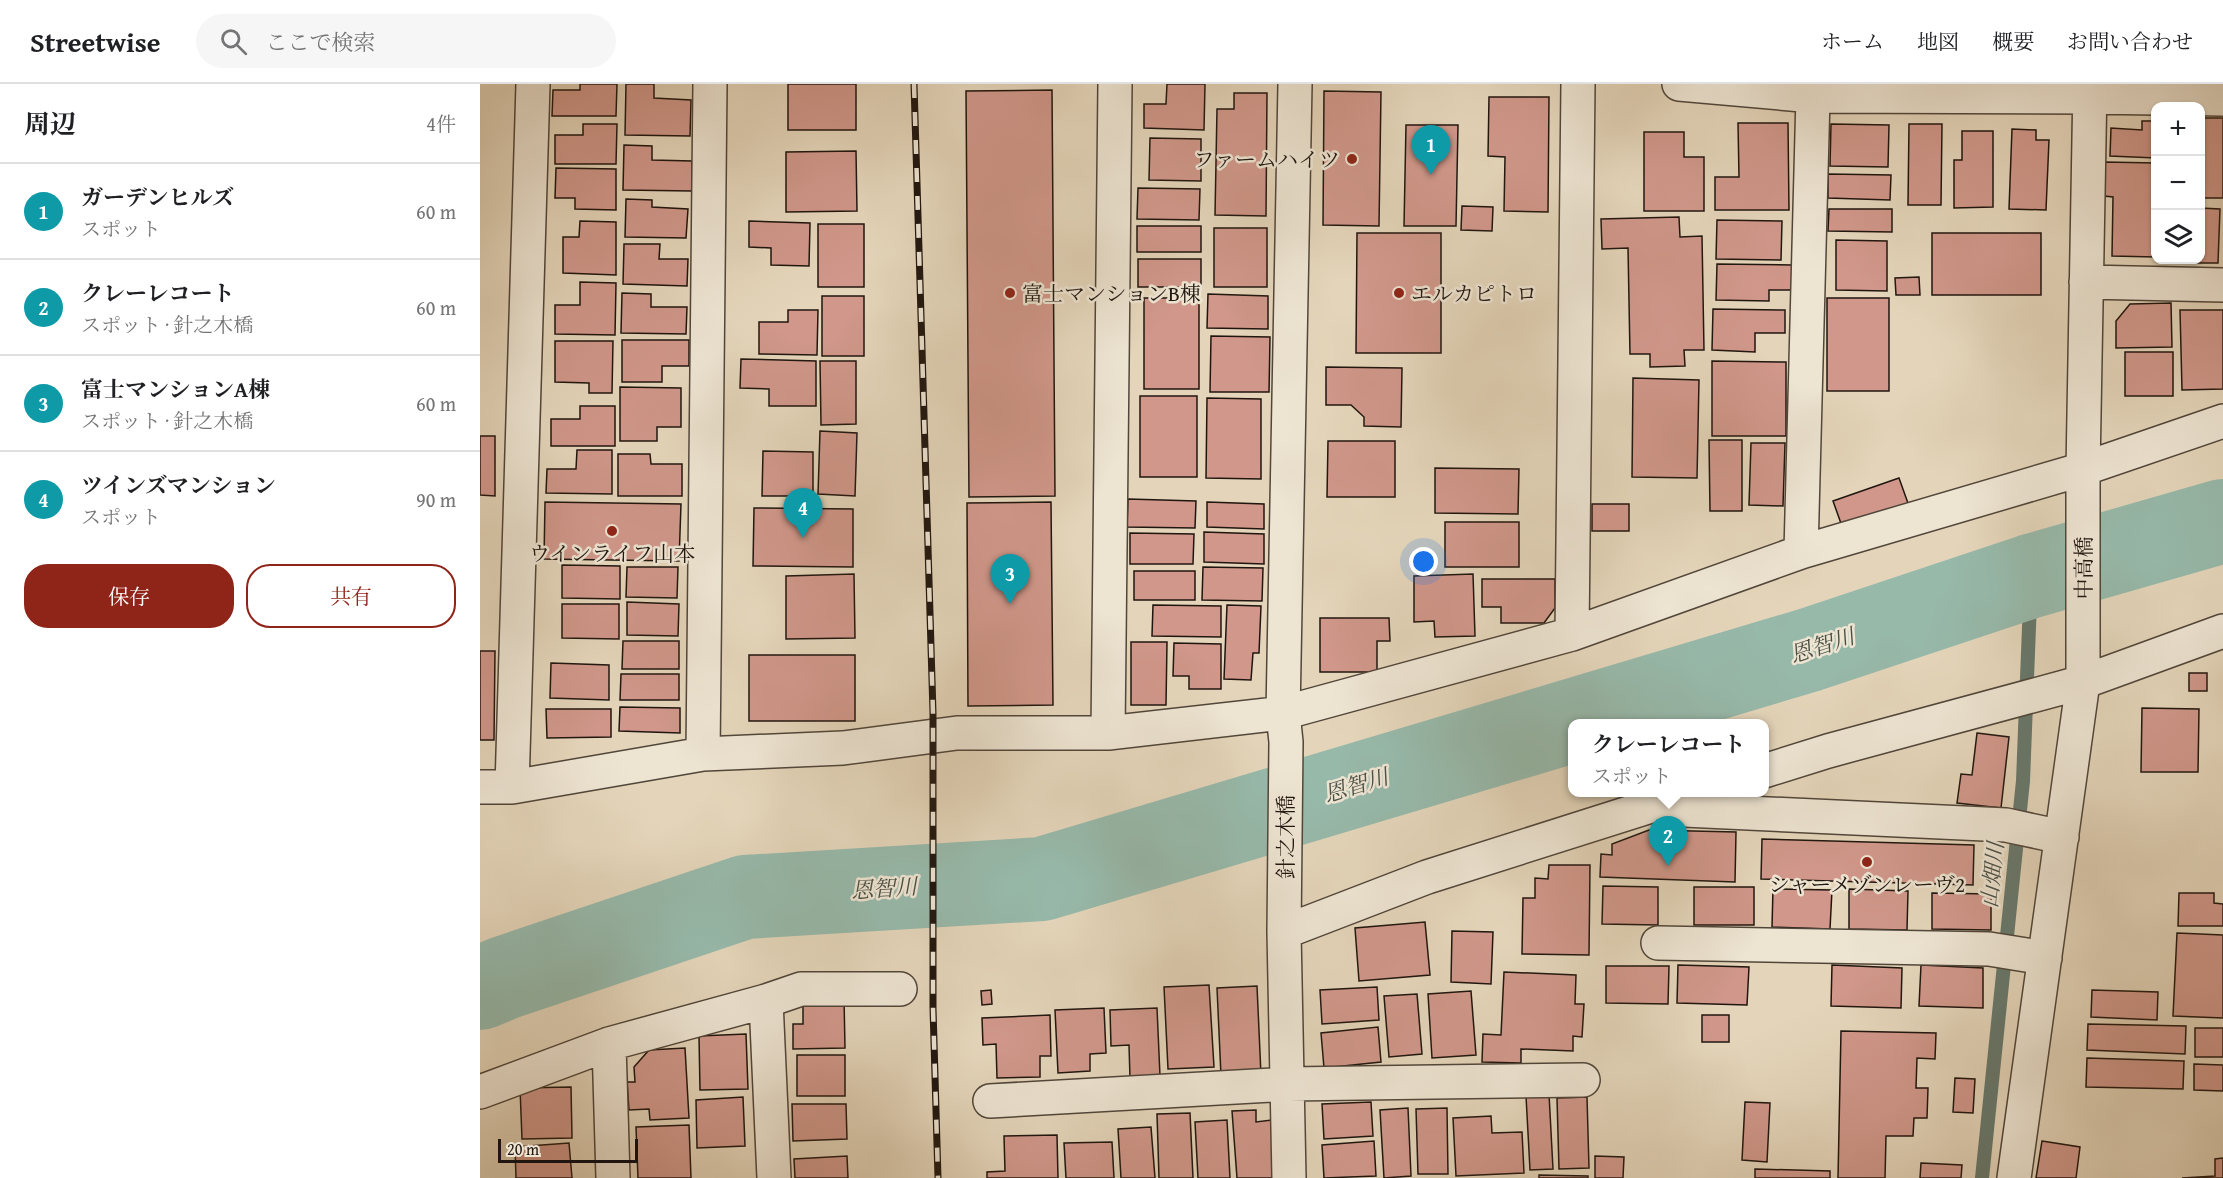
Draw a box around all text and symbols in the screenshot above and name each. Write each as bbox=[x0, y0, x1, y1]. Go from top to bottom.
search box bbox=[196, 14, 616, 68]
text: Streetwise bbox=[30, 21, 160, 62]
icon: search bbox=[217, 25, 250, 58]
text: ここで検索 bbox=[265, 26, 376, 58]
text: ホーム bbox=[1821, 26, 1884, 57]
text: 地図 bbox=[1917, 26, 1959, 57]
text: 概要 bbox=[1992, 26, 2034, 57]
text: お問い合わせ bbox=[2067, 26, 2193, 57]
map controls bbox=[2151, 102, 2205, 264]
button: + bbox=[2151, 102, 2205, 156]
text: 周辺 bbox=[24, 104, 76, 143]
text: 4件 bbox=[426, 109, 456, 138]
pin: 1 bbox=[1412, 126, 1450, 175]
place label: ファームハイツ bbox=[1193, 144, 1340, 175]
marker: ファームハイツ bbox=[1345, 152, 1359, 166]
button: − bbox=[2151, 156, 2205, 210]
text: ガーデンヒルズ bbox=[81, 181, 234, 213]
text: 1 bbox=[38, 197, 49, 226]
text: 60 m bbox=[416, 197, 456, 226]
button: layers bbox=[2151, 210, 2205, 264]
text: スポット bbox=[81, 214, 161, 243]
text: クレーレコート bbox=[81, 277, 235, 309]
place label: 富士マンションB棟 bbox=[1022, 278, 1201, 309]
place label: エルカピトロ bbox=[1411, 278, 1537, 309]
marker: 富士マンションB棟 bbox=[1003, 286, 1017, 300]
marker: エルカピトロ bbox=[1392, 286, 1406, 300]
text: 2 bbox=[38, 293, 49, 322]
text: 60 m bbox=[416, 293, 456, 322]
text: スポット · 針之木橋 bbox=[81, 310, 253, 339]
text: 富士マンションA棟 bbox=[81, 373, 270, 405]
text: 3 bbox=[38, 389, 49, 418]
text: 60 m bbox=[416, 389, 456, 418]
text: スポット · 針之木橋 bbox=[81, 406, 253, 435]
text: ツインズマンション bbox=[81, 469, 276, 501]
text: 4 bbox=[38, 485, 49, 514]
text: 90 m bbox=[416, 485, 456, 514]
pin: 4 bbox=[784, 488, 822, 538]
text: スポット bbox=[81, 502, 161, 531]
marker: ウインライフ山本 bbox=[605, 524, 619, 538]
street label: 中高橋 bbox=[2068, 537, 2099, 600]
place label: ウインライフ山本 bbox=[529, 538, 695, 569]
your location bbox=[1409, 547, 1438, 576]
pin: 3 bbox=[990, 554, 1030, 604]
button: 保存 bbox=[24, 564, 234, 628]
button: 共有 bbox=[246, 564, 456, 628]
water label: 恩智川 bbox=[1786, 619, 1860, 670]
popup bbox=[1568, 719, 1769, 797]
text: クレーレコート bbox=[1592, 728, 1745, 760]
water label: 恩智川 bbox=[1320, 759, 1394, 810]
text: スポット bbox=[1592, 761, 1672, 790]
street label: 針之木橋 bbox=[1270, 795, 1301, 879]
pin: 2 bbox=[1648, 816, 1688, 866]
water label: 山畑川 bbox=[1973, 839, 2012, 909]
marker: シャーメゾンレーヴ2 bbox=[1860, 855, 1874, 869]
place label: シャーメゾンレーヴ2 bbox=[1769, 869, 1965, 900]
water label: 恩智川 bbox=[850, 870, 920, 906]
scale bar bbox=[498, 1136, 638, 1164]
text: 20 m bbox=[507, 1137, 539, 1161]

